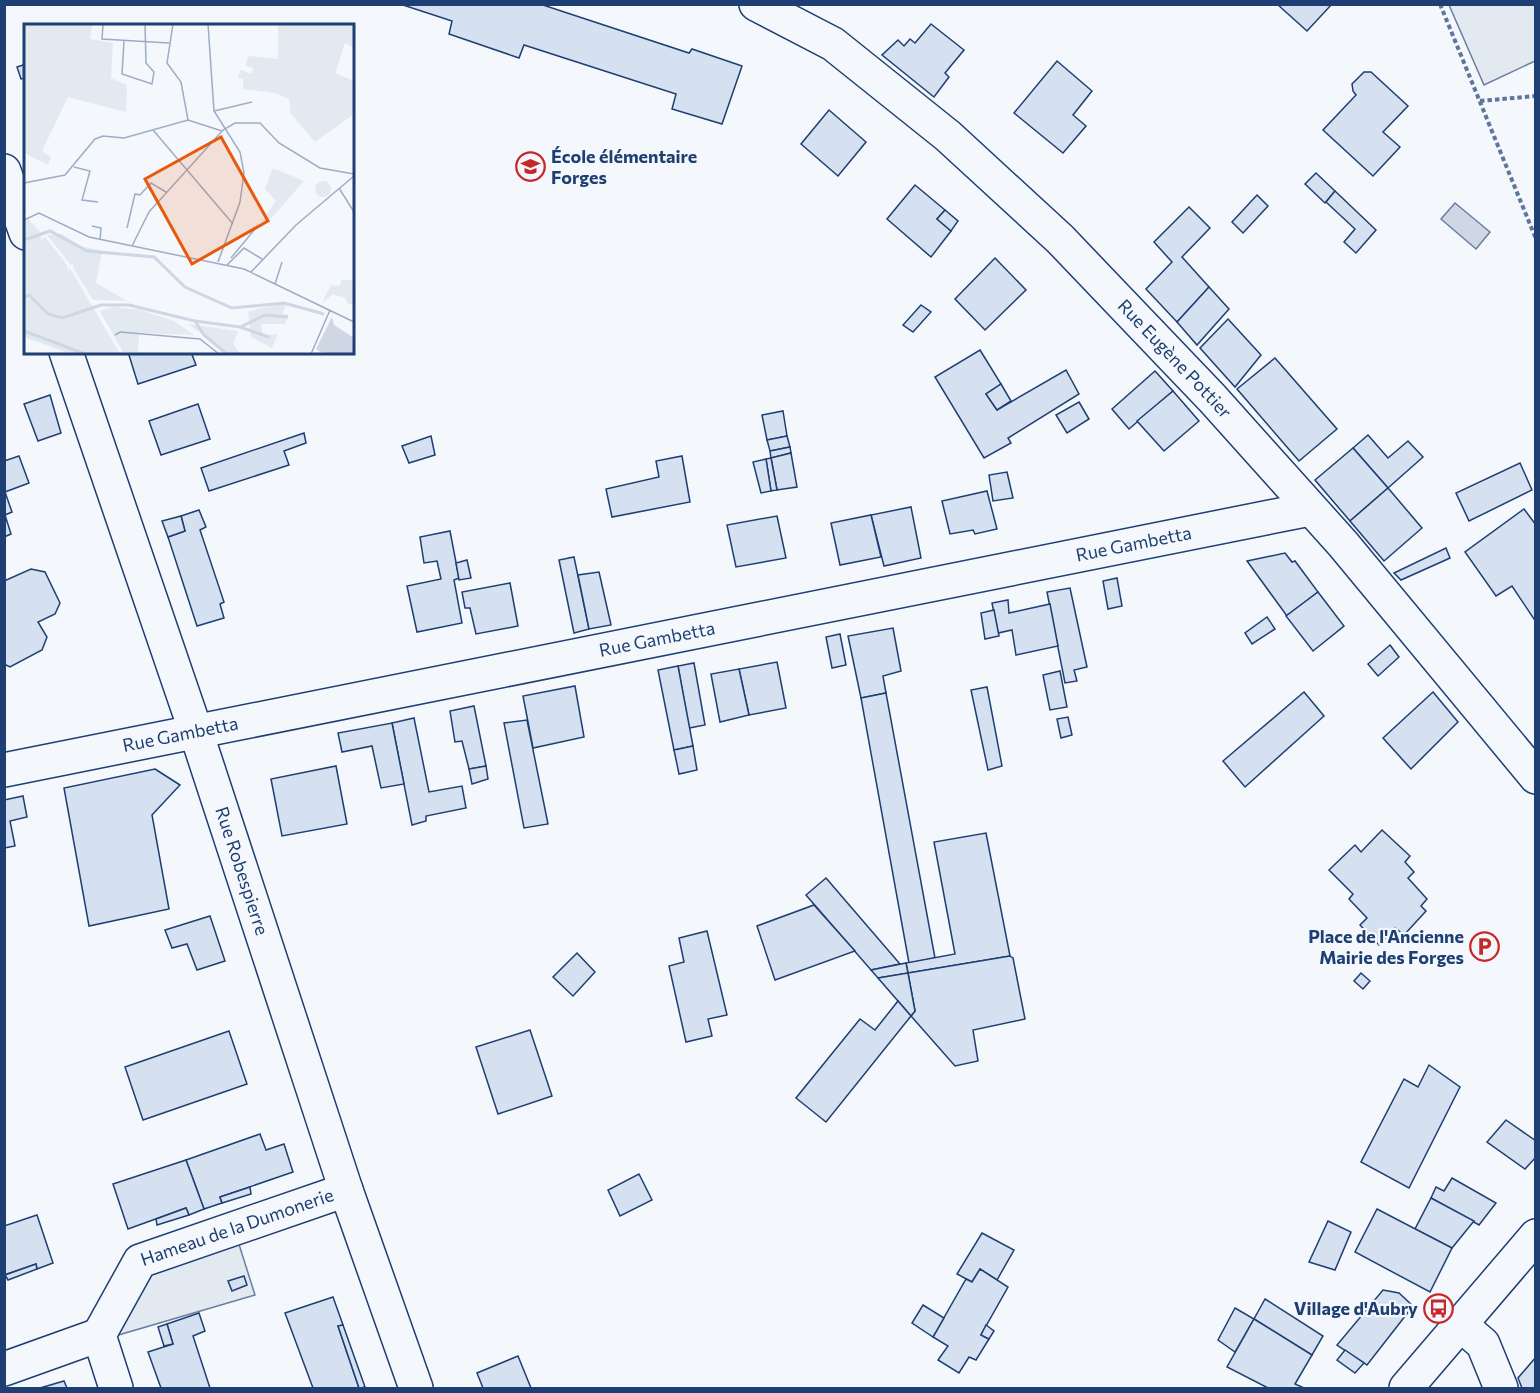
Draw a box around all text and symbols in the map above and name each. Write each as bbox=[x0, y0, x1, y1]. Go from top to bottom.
inset map bbox=[24, 24, 354, 354]
place label: École élémentaire Forges bbox=[551, 145, 697, 188]
school or university icon: École élémentaire Forges bbox=[514, 151, 546, 183]
street label: Rue Eugène Pottier bbox=[1114, 294, 1237, 422]
street label: Rue Gambetta bbox=[1074, 521, 1193, 566]
street label: Rue Gambetta bbox=[597, 616, 717, 661]
street label: Rue Gambetta bbox=[121, 711, 240, 756]
street label: Rue Robespierre bbox=[211, 804, 274, 938]
place label: Place de l'Ancienne Mairie des Forges bbox=[1308, 925, 1464, 968]
parking icon: Place de l'Ancienne Mairie des Forges bbox=[1469, 931, 1501, 963]
street label: Hameau de la Dumonerie bbox=[137, 1183, 336, 1270]
bus stop icon: Village d'Aubry bbox=[1423, 1293, 1455, 1325]
place label: Village d'Aubry bbox=[1294, 1297, 1418, 1319]

